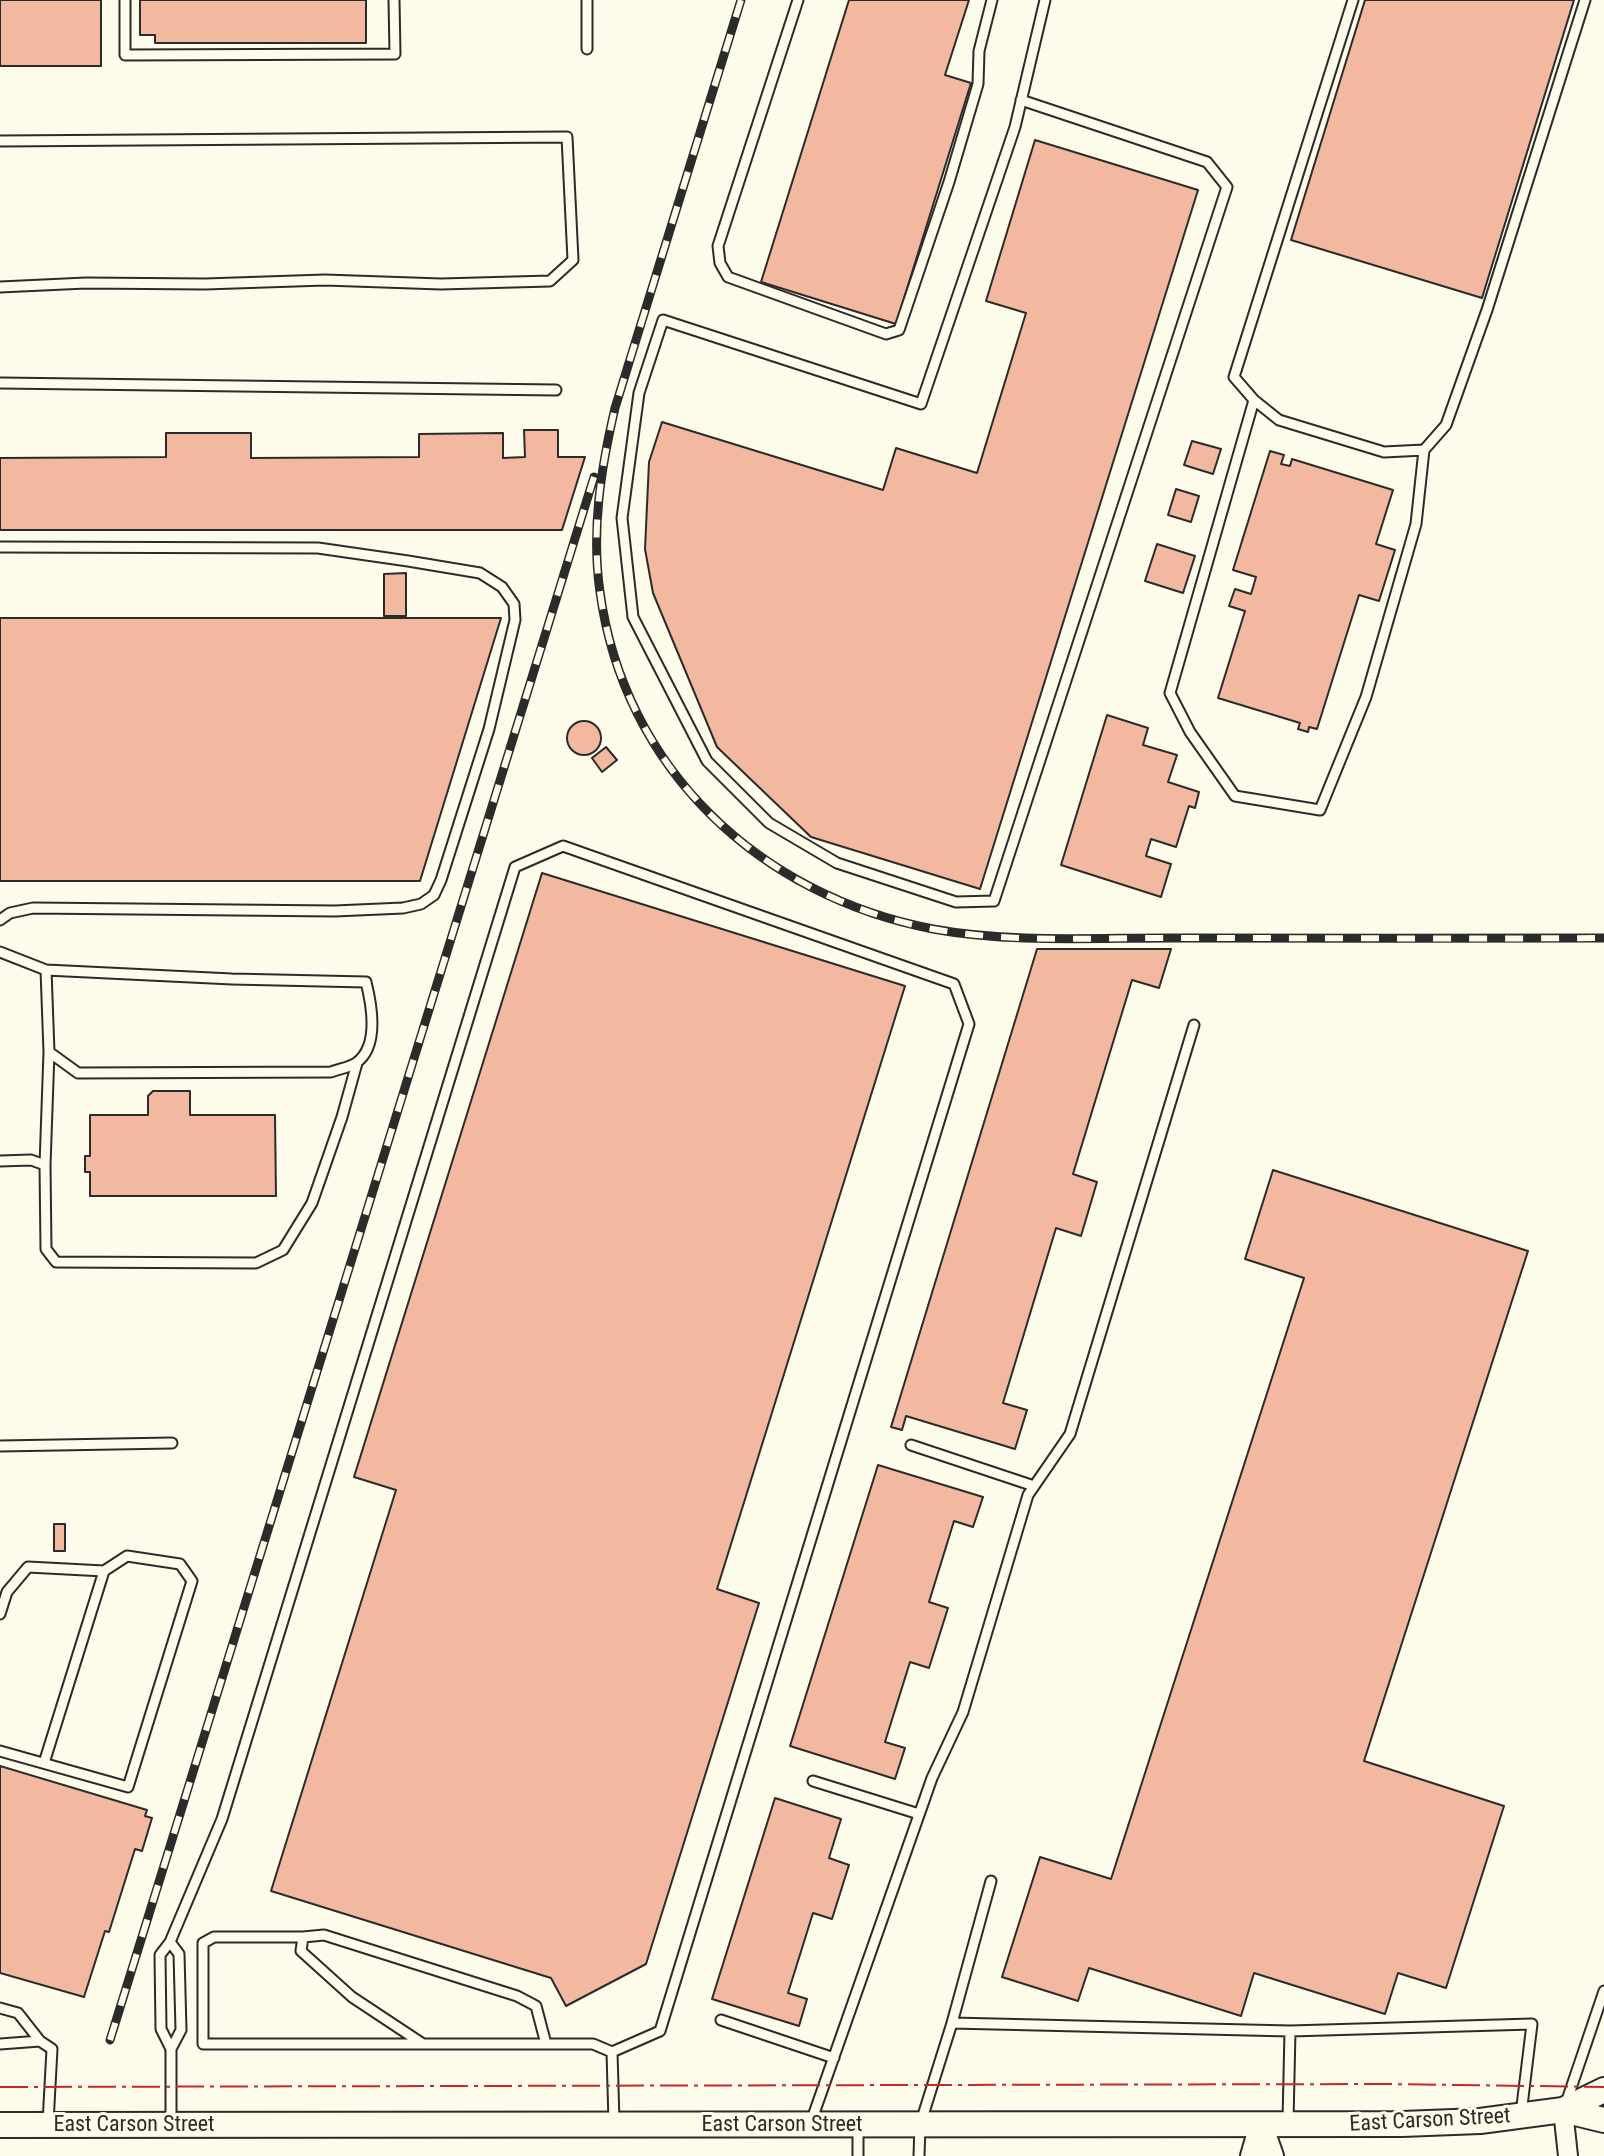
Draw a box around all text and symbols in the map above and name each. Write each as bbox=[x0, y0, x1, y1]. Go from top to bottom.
street label: East Carson Street bbox=[1349, 2104, 1511, 2138]
street label: East Carson Street bbox=[53, 2112, 215, 2138]
street label: East Carson Street bbox=[701, 2112, 863, 2138]

